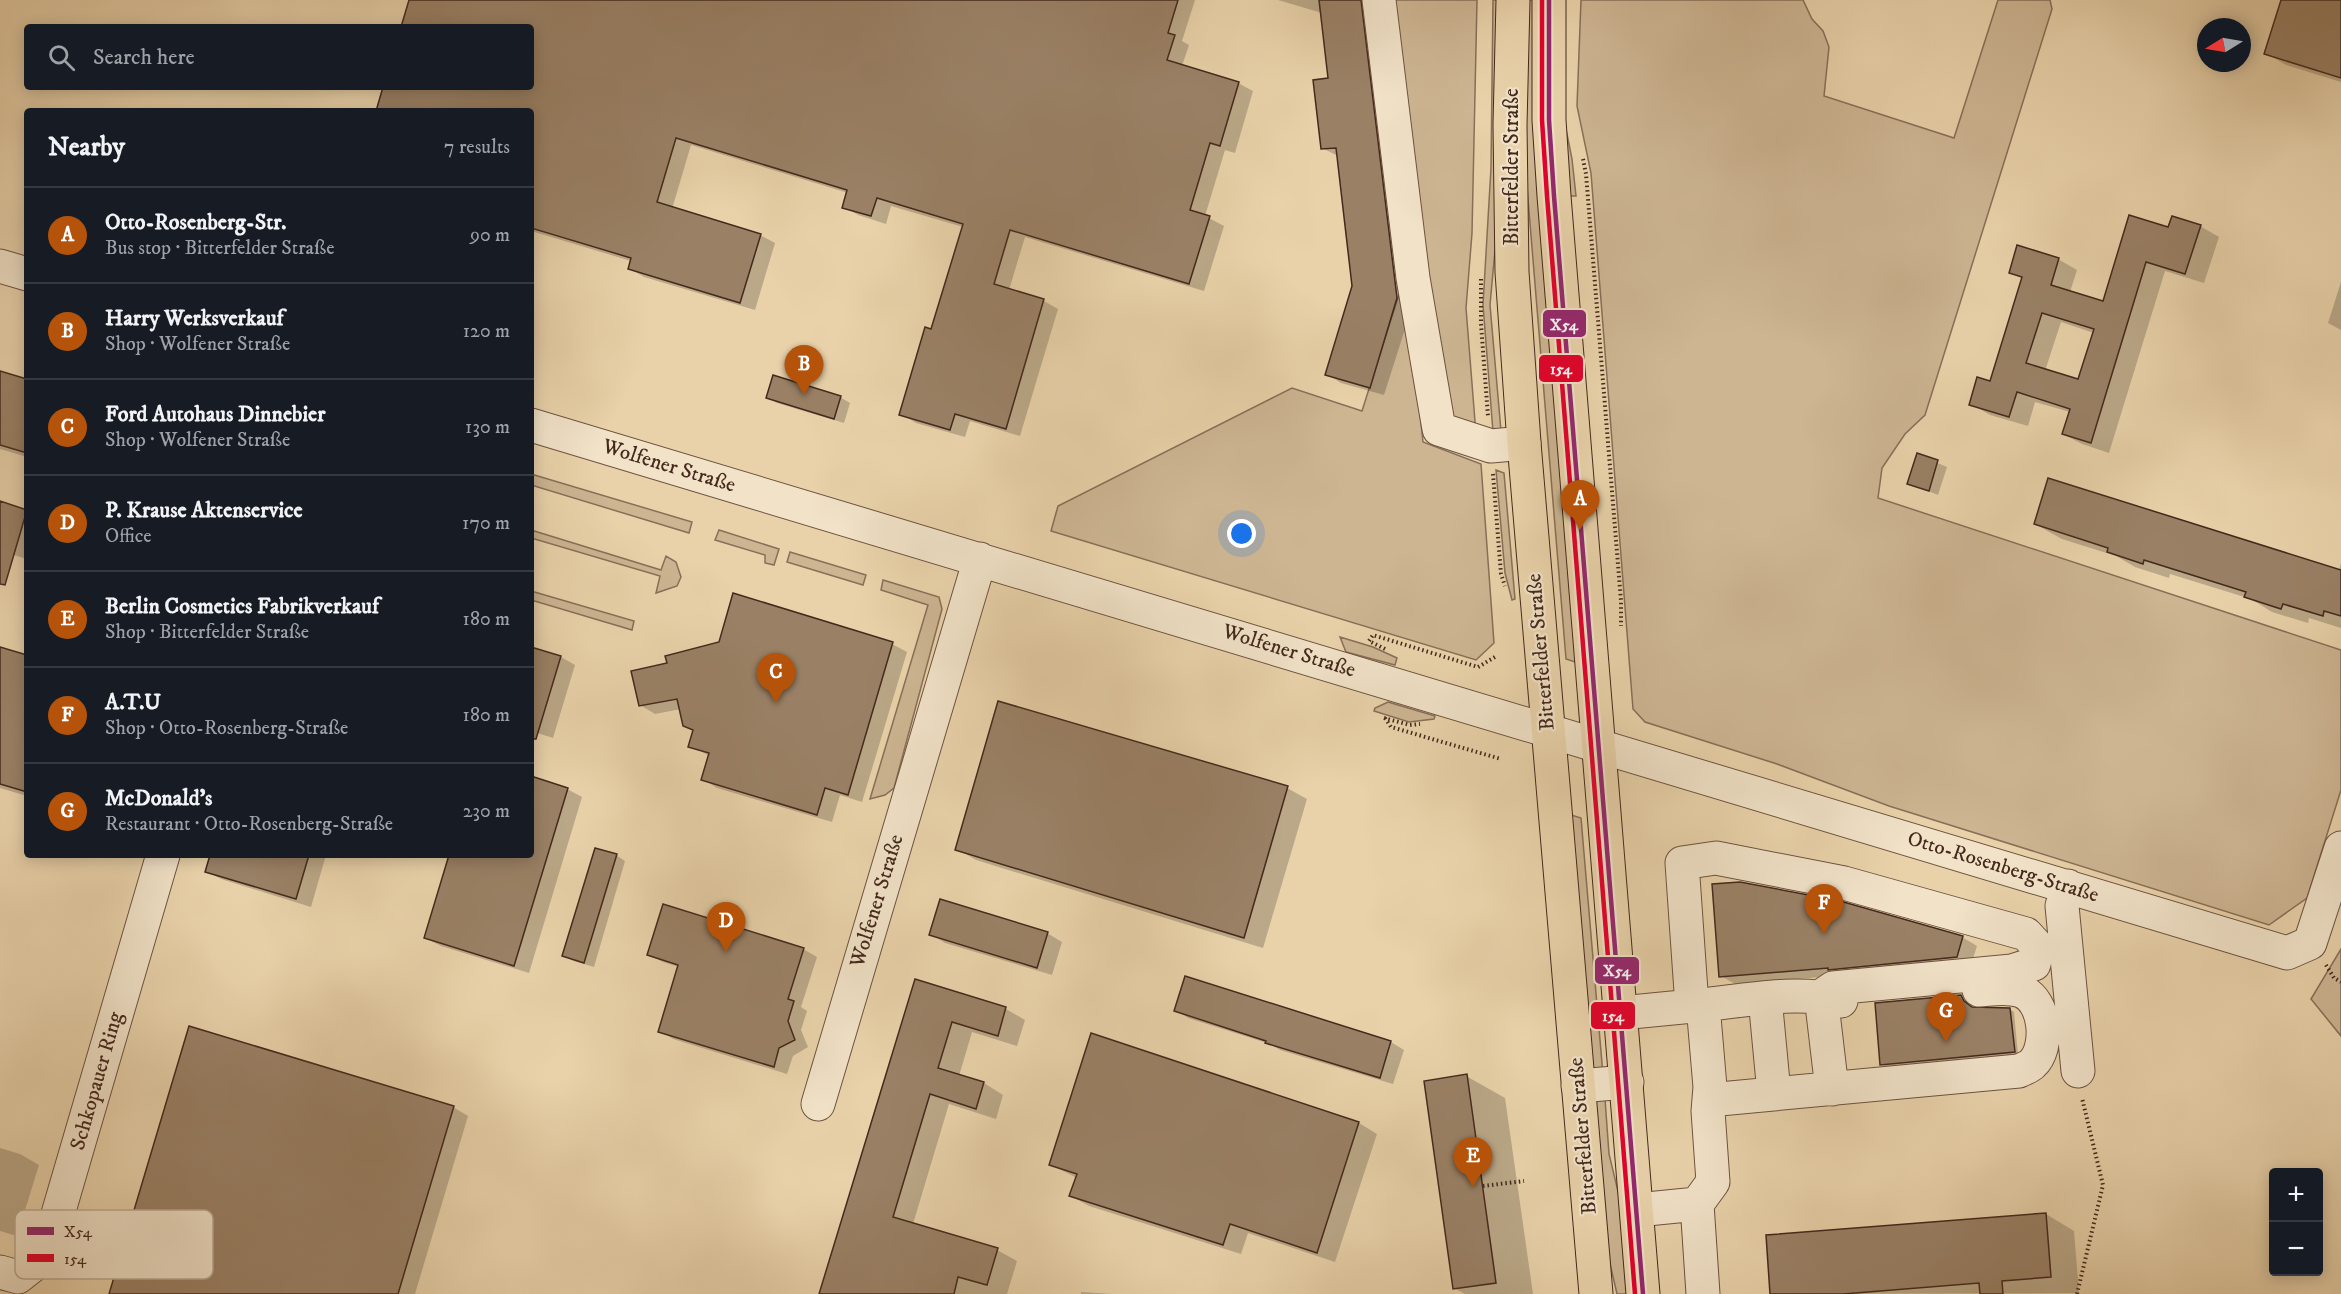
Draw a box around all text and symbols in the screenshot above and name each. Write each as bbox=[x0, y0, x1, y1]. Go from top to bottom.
north arrow bbox=[2197, 18, 2251, 72]
search box bbox=[24, 24, 534, 90]
icon: search bbox=[45, 41, 78, 74]
text: Search here bbox=[93, 44, 195, 71]
street label: Bitterfelder Straße bbox=[1499, 88, 1525, 246]
text: Nearby bbox=[48, 131, 125, 164]
text: 7 results bbox=[444, 135, 510, 160]
text: Otto-Rosenberg-Str. bbox=[105, 209, 286, 236]
text: A bbox=[61, 223, 74, 248]
text: 90 m bbox=[470, 223, 510, 248]
text: Bus stop · Bitterfelder Straße bbox=[105, 236, 334, 261]
text: Harry Werksverkauf bbox=[105, 305, 284, 332]
line badge: X54 bbox=[1542, 309, 1587, 338]
text: X54 bbox=[1550, 315, 1579, 335]
text: B bbox=[61, 319, 74, 344]
text: 120 m bbox=[463, 319, 510, 344]
text: Shop · Wolfener Straße bbox=[105, 332, 290, 357]
pin: B bbox=[784, 346, 824, 395]
line badge: 154 bbox=[1538, 354, 1584, 383]
text: 154 bbox=[1550, 359, 1573, 379]
text: Ford Autohaus Dinnebier bbox=[105, 401, 325, 428]
text: C bbox=[61, 415, 74, 440]
text: 130 m bbox=[465, 415, 510, 440]
text: Shop · Wolfener Straße bbox=[105, 428, 290, 453]
street label: Wolfener Straße bbox=[598, 433, 739, 499]
pin: A bbox=[1560, 480, 1600, 530]
text: P. Krause Aktenservice bbox=[105, 497, 303, 524]
text: D bbox=[60, 511, 75, 536]
text: 170 m bbox=[462, 511, 510, 536]
your location bbox=[1227, 519, 1256, 548]
text: Office bbox=[105, 524, 152, 549]
street label: Bitterfelder Straße bbox=[1521, 572, 1561, 732]
text: Berlin Cosmetics Fabrikverkauf bbox=[105, 593, 379, 620]
text: E bbox=[60, 607, 75, 632]
text: 180 m bbox=[463, 607, 510, 632]
street label: Wolfener Straße bbox=[1218, 618, 1359, 684]
text: Shop · Bitterfelder Straße bbox=[105, 620, 309, 645]
pin: C bbox=[756, 654, 796, 703]
text: A.T.U bbox=[105, 689, 161, 716]
text: F bbox=[61, 703, 74, 728]
text: 180 m bbox=[463, 703, 510, 728]
text: Shop · Otto-Rosenberg-Straße bbox=[105, 716, 348, 741]
text: McDonald's bbox=[105, 785, 212, 812]
text: G bbox=[61, 799, 74, 824]
text: 230 m bbox=[463, 799, 510, 824]
text: Restaurant · Otto-Rosenberg-Straße bbox=[105, 812, 393, 837]
street label: Otto-Rosenberg-Straße bbox=[1904, 826, 2102, 909]
street label: Wolfener Straße bbox=[844, 831, 910, 972]
pin: F bbox=[1804, 884, 1844, 934]
pin: D bbox=[706, 902, 746, 952]
line badge: X54 bbox=[1594, 956, 1640, 985]
text: X54 bbox=[1603, 961, 1632, 981]
pin: G bbox=[1926, 992, 1966, 1042]
line badge: 154 bbox=[1590, 1001, 1636, 1030]
text: 154 bbox=[1602, 1006, 1625, 1026]
street label: Schkopauer Ring bbox=[65, 1008, 129, 1153]
street label: Bitterfelder Straße bbox=[1563, 1056, 1603, 1216]
pin: E bbox=[1454, 1138, 1492, 1187]
map controls bbox=[2269, 1168, 2323, 1276]
button: + bbox=[2269, 1168, 2323, 1222]
legend bbox=[15, 1210, 213, 1279]
text: X54 bbox=[64, 1222, 93, 1242]
button: − bbox=[2269, 1222, 2323, 1276]
text: 154 bbox=[64, 1249, 87, 1269]

